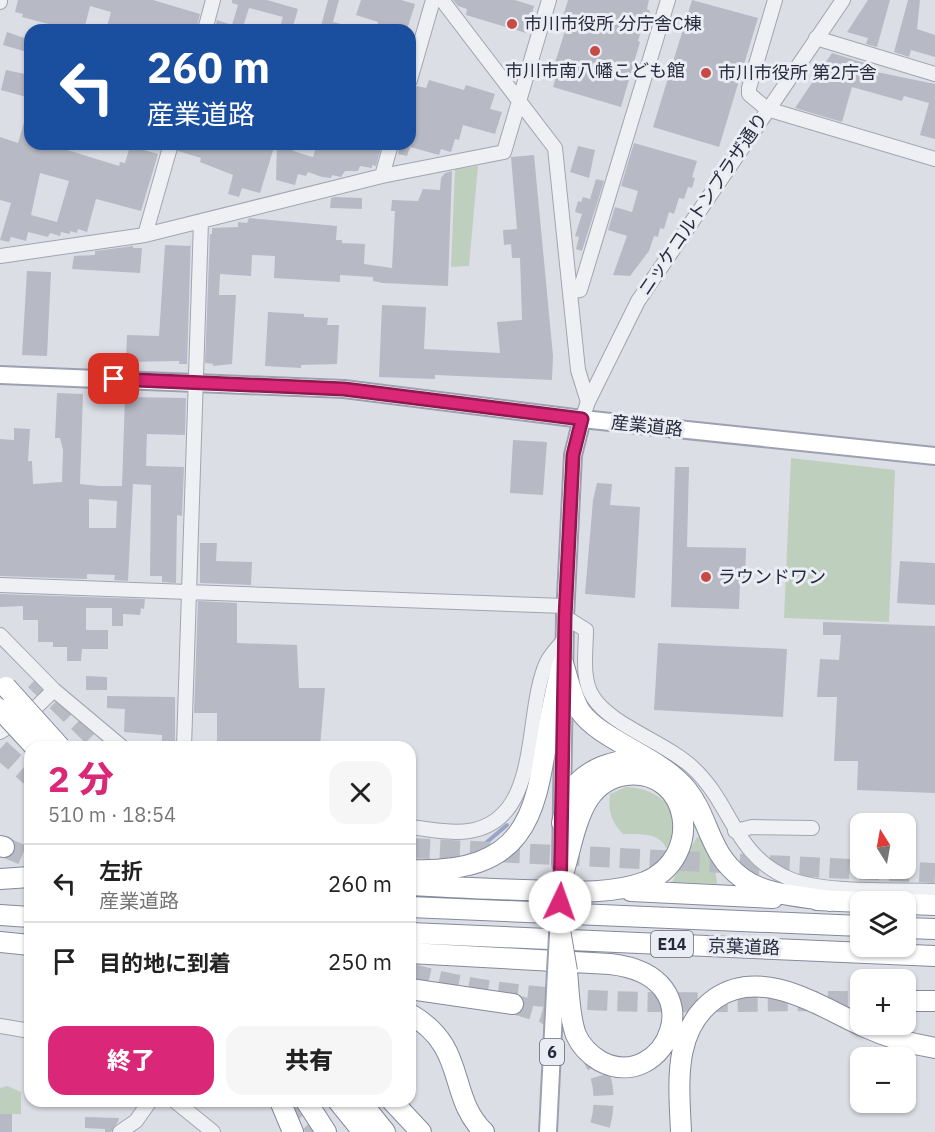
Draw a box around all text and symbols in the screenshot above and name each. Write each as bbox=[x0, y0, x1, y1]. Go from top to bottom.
place label: 市川市役所 分庁舎C棟 bbox=[524, 12, 701, 35]
marker: 市川市役所 分庁舎C棟 bbox=[505, 17, 519, 31]
text: 260 m bbox=[147, 40, 270, 95]
marker: 市川市南八幡こども館 bbox=[588, 44, 602, 58]
icon: left bbox=[48, 48, 126, 126]
place label: 市川市南八幡こども館 bbox=[505, 59, 685, 82]
place label: 市川市役所 第2庁舎 bbox=[718, 61, 877, 84]
marker: 市川市役所 第2庁舎 bbox=[699, 66, 713, 80]
text: 産業道路 bbox=[147, 96, 255, 131]
street label: ニッケコルトンプラザ通り bbox=[633, 108, 772, 299]
pin bbox=[88, 353, 139, 404]
icon: arrive bbox=[97, 362, 130, 395]
street label: 産業道路 bbox=[610, 410, 684, 441]
place label: ラウンドワン bbox=[718, 565, 826, 588]
marker: ラウンドワン bbox=[699, 570, 713, 584]
text: 2 分 bbox=[48, 755, 114, 802]
button: close bbox=[329, 761, 392, 824]
text: 510 m · 18:54 bbox=[48, 801, 176, 828]
north arrow bbox=[850, 813, 916, 879]
map controls bbox=[850, 813, 916, 1113]
text: 左折 bbox=[99, 856, 143, 885]
icon: left bbox=[48, 867, 81, 900]
text: 260 m bbox=[328, 869, 392, 898]
position arrow bbox=[528, 870, 592, 934]
text: 産業道路 bbox=[99, 887, 179, 914]
button: layers bbox=[850, 891, 916, 957]
road number: E14 bbox=[651, 931, 693, 957]
street label: 京葉道路 bbox=[708, 934, 780, 959]
icon: arrive bbox=[48, 945, 81, 978]
text: 250 m bbox=[328, 947, 392, 976]
text: 目的地に到着 bbox=[99, 948, 231, 977]
button: + bbox=[850, 969, 916, 1035]
button: 終了 bbox=[48, 1026, 214, 1095]
button: 共有 bbox=[226, 1026, 392, 1095]
road number: 6 bbox=[540, 1039, 564, 1065]
button: − bbox=[850, 1047, 916, 1113]

